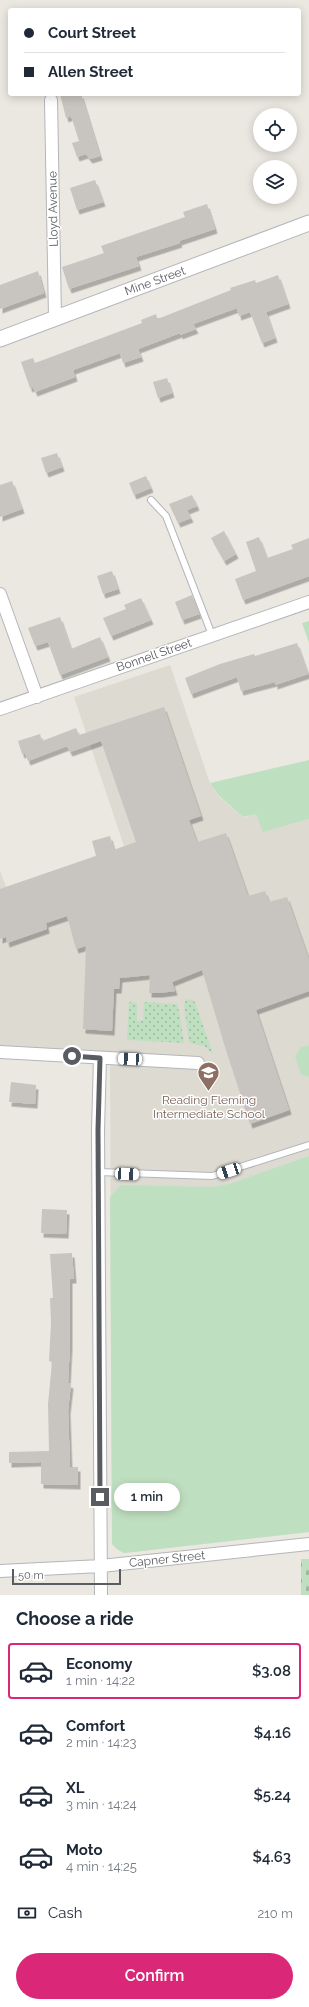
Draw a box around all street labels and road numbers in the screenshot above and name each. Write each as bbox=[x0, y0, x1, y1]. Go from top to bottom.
street label: Lloyd Avenue bbox=[45, 171, 61, 247]
street label: Mine Street bbox=[123, 264, 187, 298]
street label: Bonnell Street bbox=[115, 636, 193, 674]
street label: Capner Street bbox=[128, 1548, 206, 1570]

